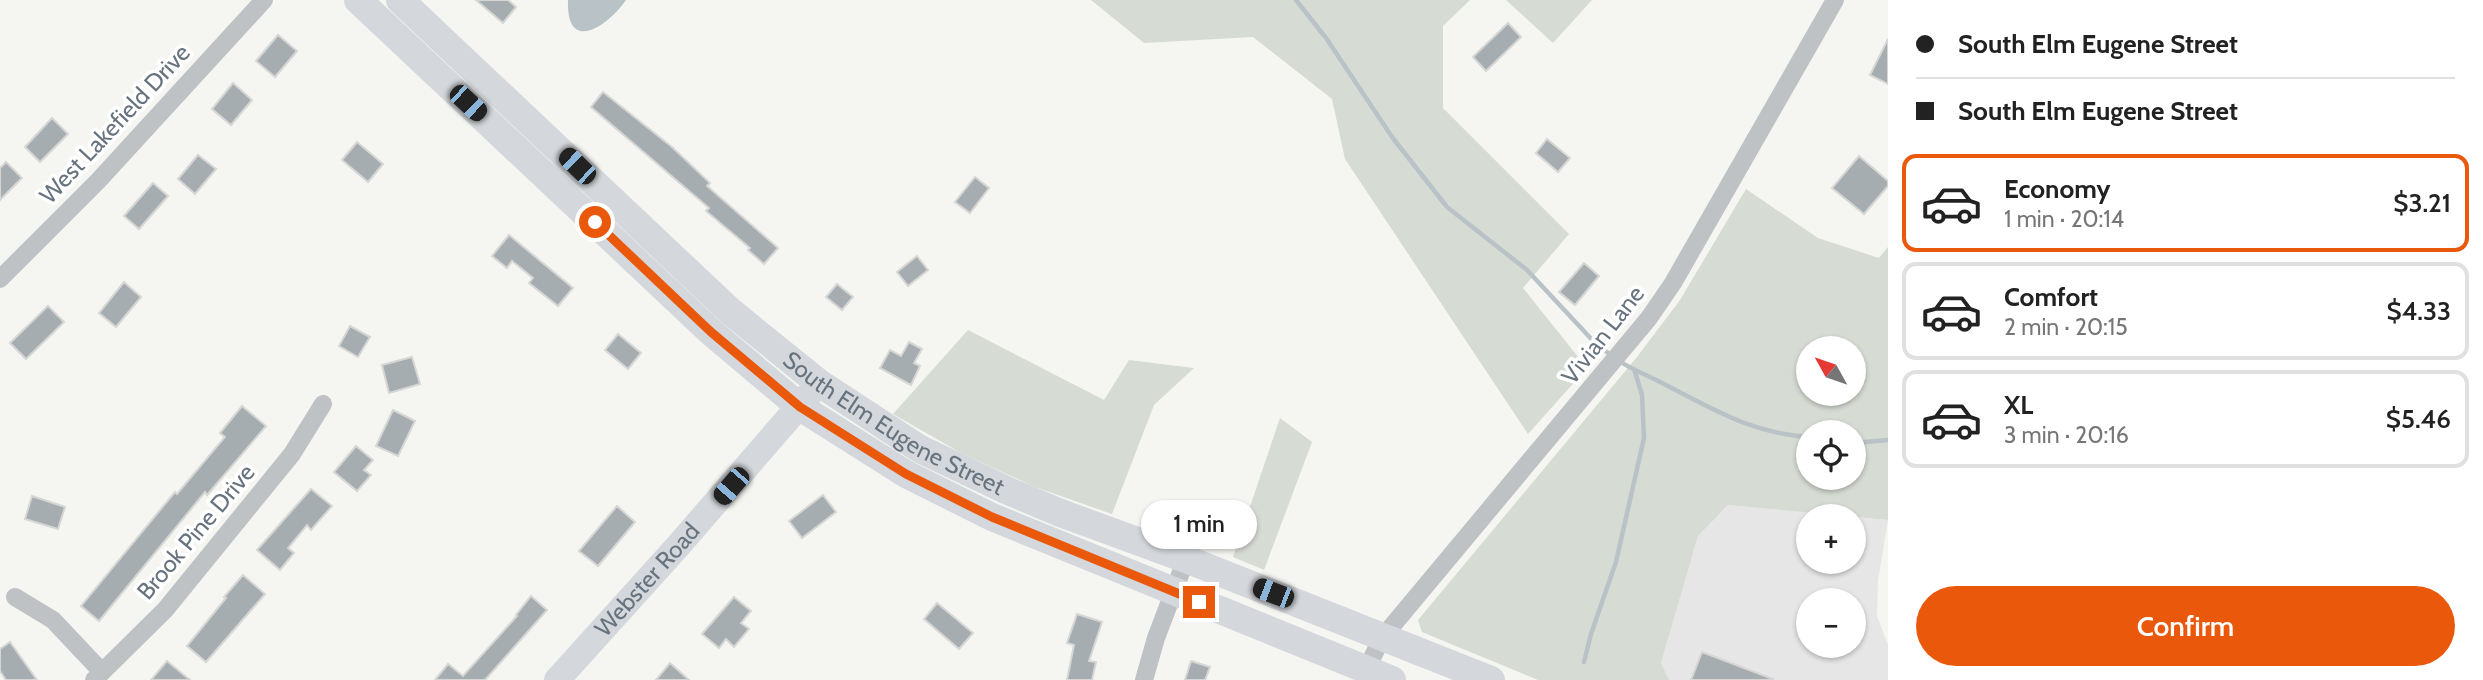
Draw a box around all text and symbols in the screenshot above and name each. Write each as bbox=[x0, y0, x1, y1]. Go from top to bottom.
text: South Elm Eugene Street bbox=[1958, 28, 2238, 60]
street label: West Lakefield Drive bbox=[33, 38, 196, 209]
car bbox=[446, 81, 491, 125]
text: South Elm Eugene Street bbox=[1958, 95, 2238, 127]
car bbox=[555, 144, 600, 188]
icon: car bbox=[1920, 172, 1983, 235]
text: Economy bbox=[2004, 173, 2110, 205]
text: $3.21 bbox=[2393, 187, 2451, 219]
text: 1 min · 20:14 bbox=[2004, 205, 2124, 233]
route start bbox=[579, 206, 611, 238]
street label: Vivian Lane bbox=[1555, 280, 1650, 390]
icon: car bbox=[1920, 280, 1983, 343]
text: Comfort bbox=[2004, 281, 2098, 313]
text: $4.33 bbox=[2387, 295, 2451, 327]
text: 2 min · 20:15 bbox=[2004, 313, 2128, 341]
north arrow bbox=[1796, 336, 1866, 406]
map controls bbox=[1796, 336, 1866, 658]
street label: South Elm Eugene Street bbox=[777, 345, 1009, 501]
icon: car bbox=[1920, 388, 1983, 451]
text: XL bbox=[2004, 389, 2033, 421]
text: $5.46 bbox=[2386, 403, 2451, 435]
button: locate bbox=[1796, 420, 1866, 490]
text: 3 min · 20:16 bbox=[2004, 421, 2129, 449]
street label: Brook Pine Drive bbox=[131, 458, 261, 605]
car bbox=[710, 463, 753, 509]
callout: 1 min bbox=[1141, 500, 1257, 550]
button: + bbox=[1796, 504, 1866, 574]
text: 1 min bbox=[1173, 510, 1225, 538]
street label: Webster Road bbox=[589, 517, 705, 642]
car bbox=[1250, 576, 1297, 610]
route end bbox=[1183, 586, 1215, 618]
button: Confirm bbox=[1916, 586, 2455, 666]
button: − bbox=[1796, 588, 1866, 658]

